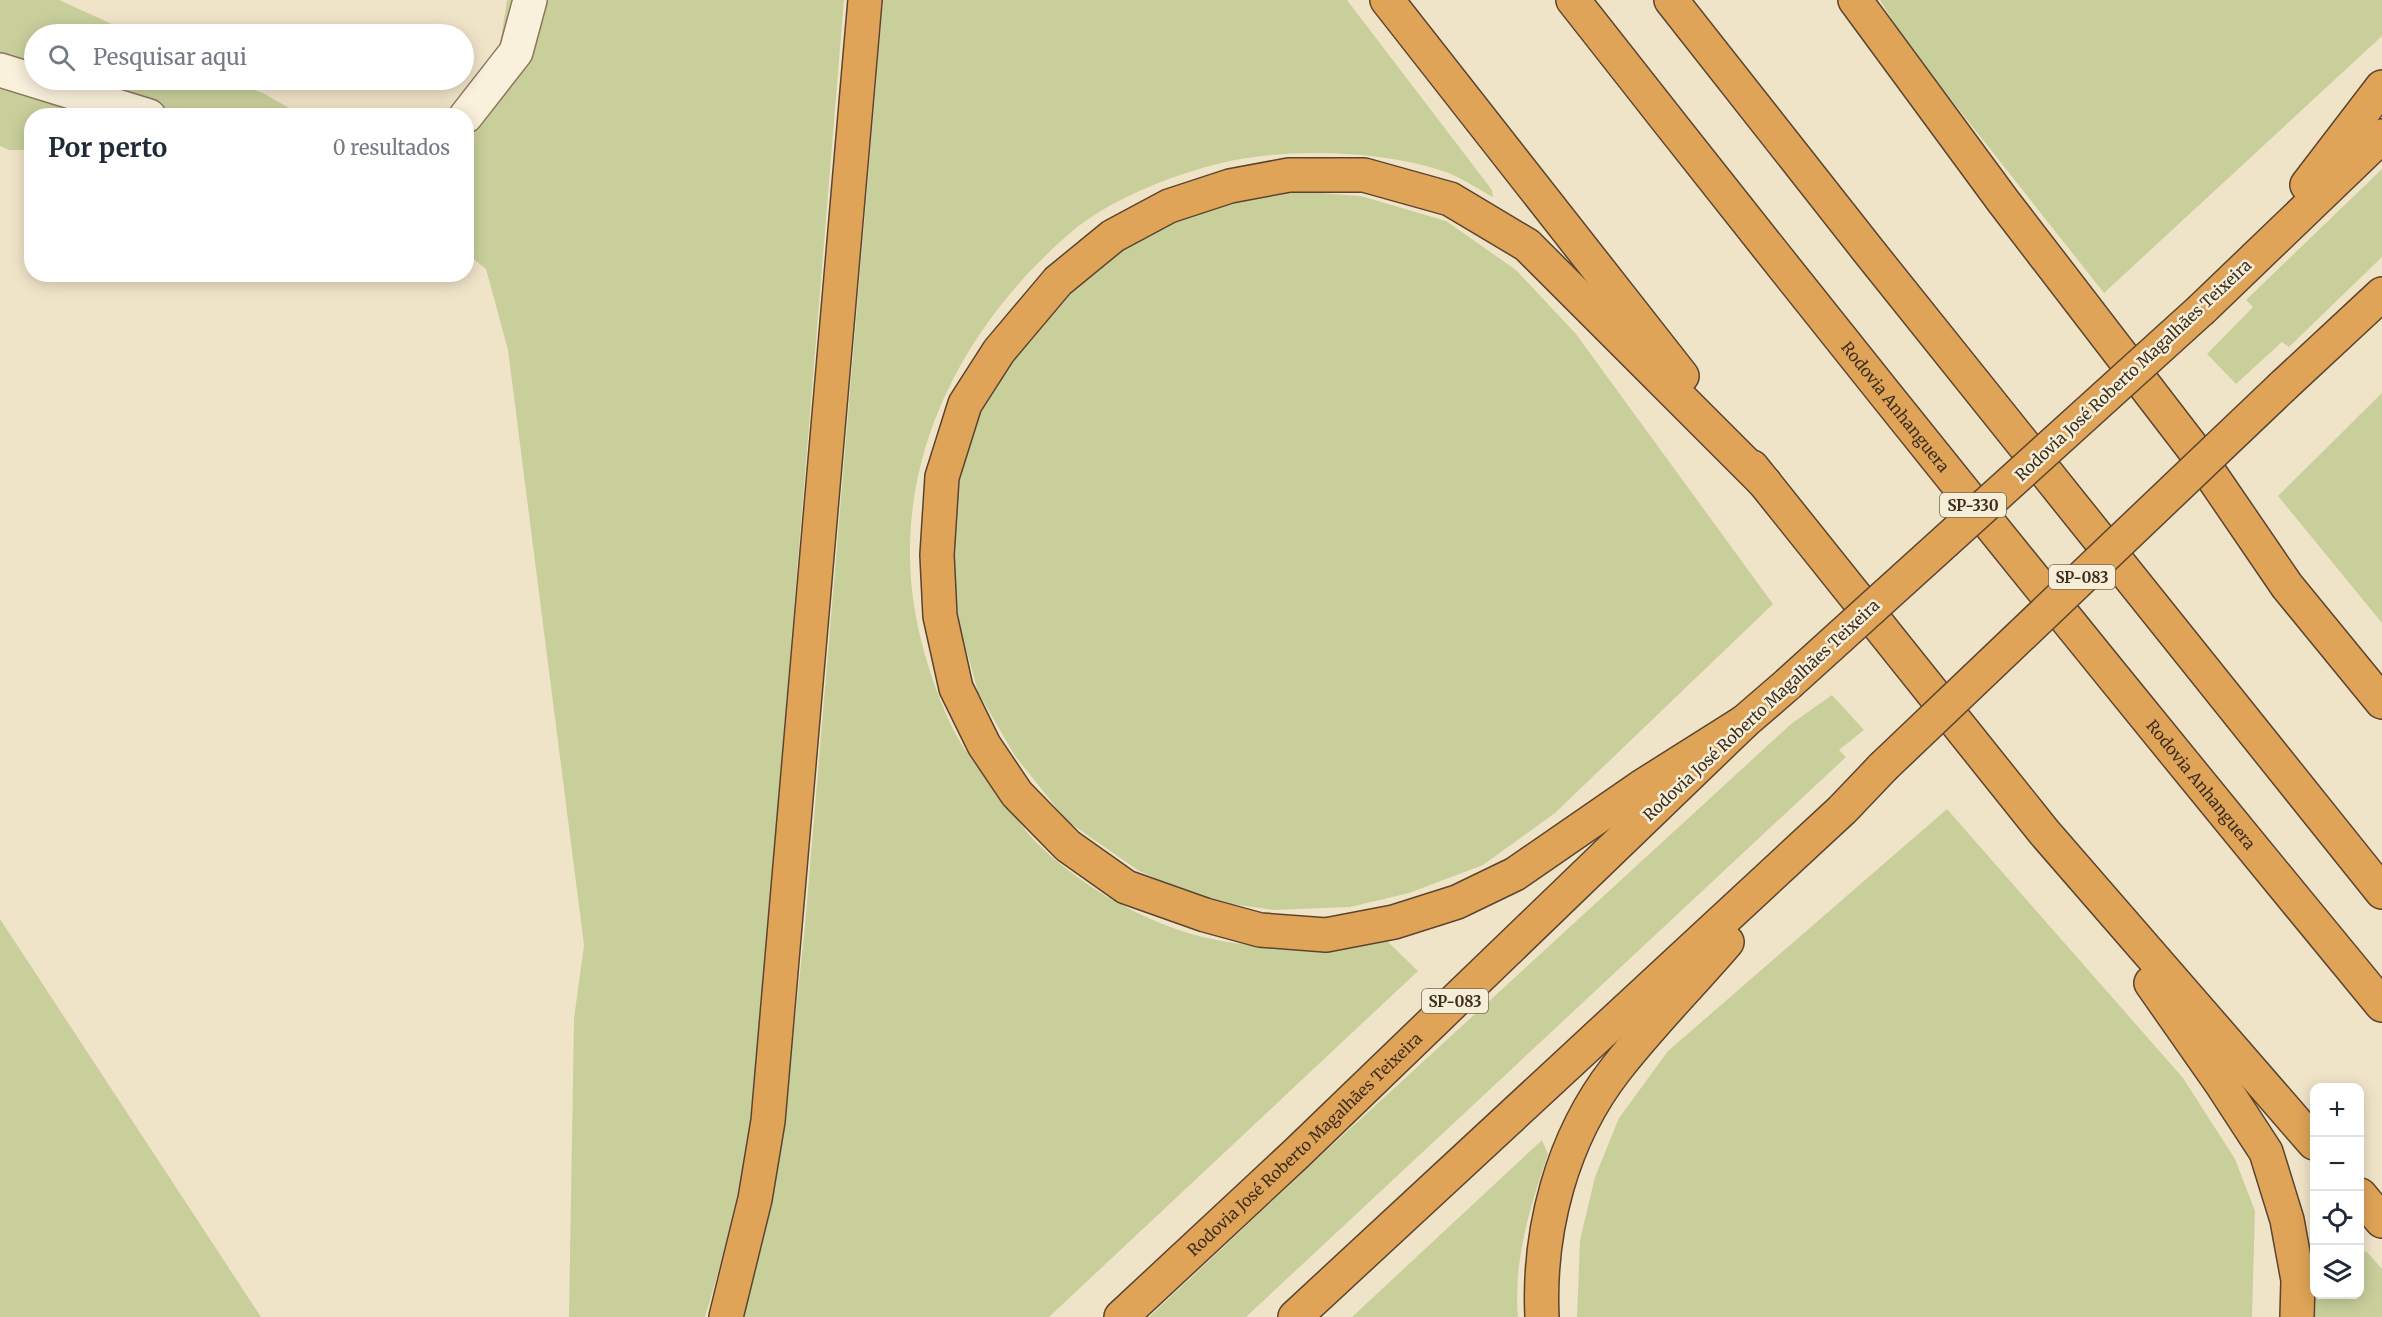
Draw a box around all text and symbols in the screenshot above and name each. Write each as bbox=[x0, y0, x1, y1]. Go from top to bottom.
search box bbox=[24, 24, 474, 90]
icon: search bbox=[45, 41, 78, 74]
text: Pesquisar aqui bbox=[93, 43, 247, 71]
text: Por perto bbox=[48, 131, 167, 164]
text: 0 resultados bbox=[333, 135, 450, 160]
street label: Rodovia José Roberto Magalhães Teixeira bbox=[2011, 255, 2256, 485]
street label: Rodovia Anhanguera bbox=[1837, 337, 1954, 476]
road number: SP-330 bbox=[1940, 493, 2006, 517]
road number: SP-083 bbox=[2049, 565, 2115, 589]
street label: Rodovia José Roberto Magalhães Teixeira bbox=[1639, 595, 1884, 825]
street label: Rodovia Anhanguera bbox=[2142, 716, 2260, 854]
road number: SP-083 bbox=[1422, 989, 1488, 1013]
street label: Rodovia José Roberto Magalhães Teixeira bbox=[1183, 1028, 1426, 1260]
map controls bbox=[2310, 1083, 2364, 1299]
button: + bbox=[2310, 1083, 2364, 1137]
button: − bbox=[2310, 1137, 2364, 1191]
button: locate bbox=[2310, 1191, 2364, 1245]
button: layers bbox=[2310, 1245, 2364, 1299]

